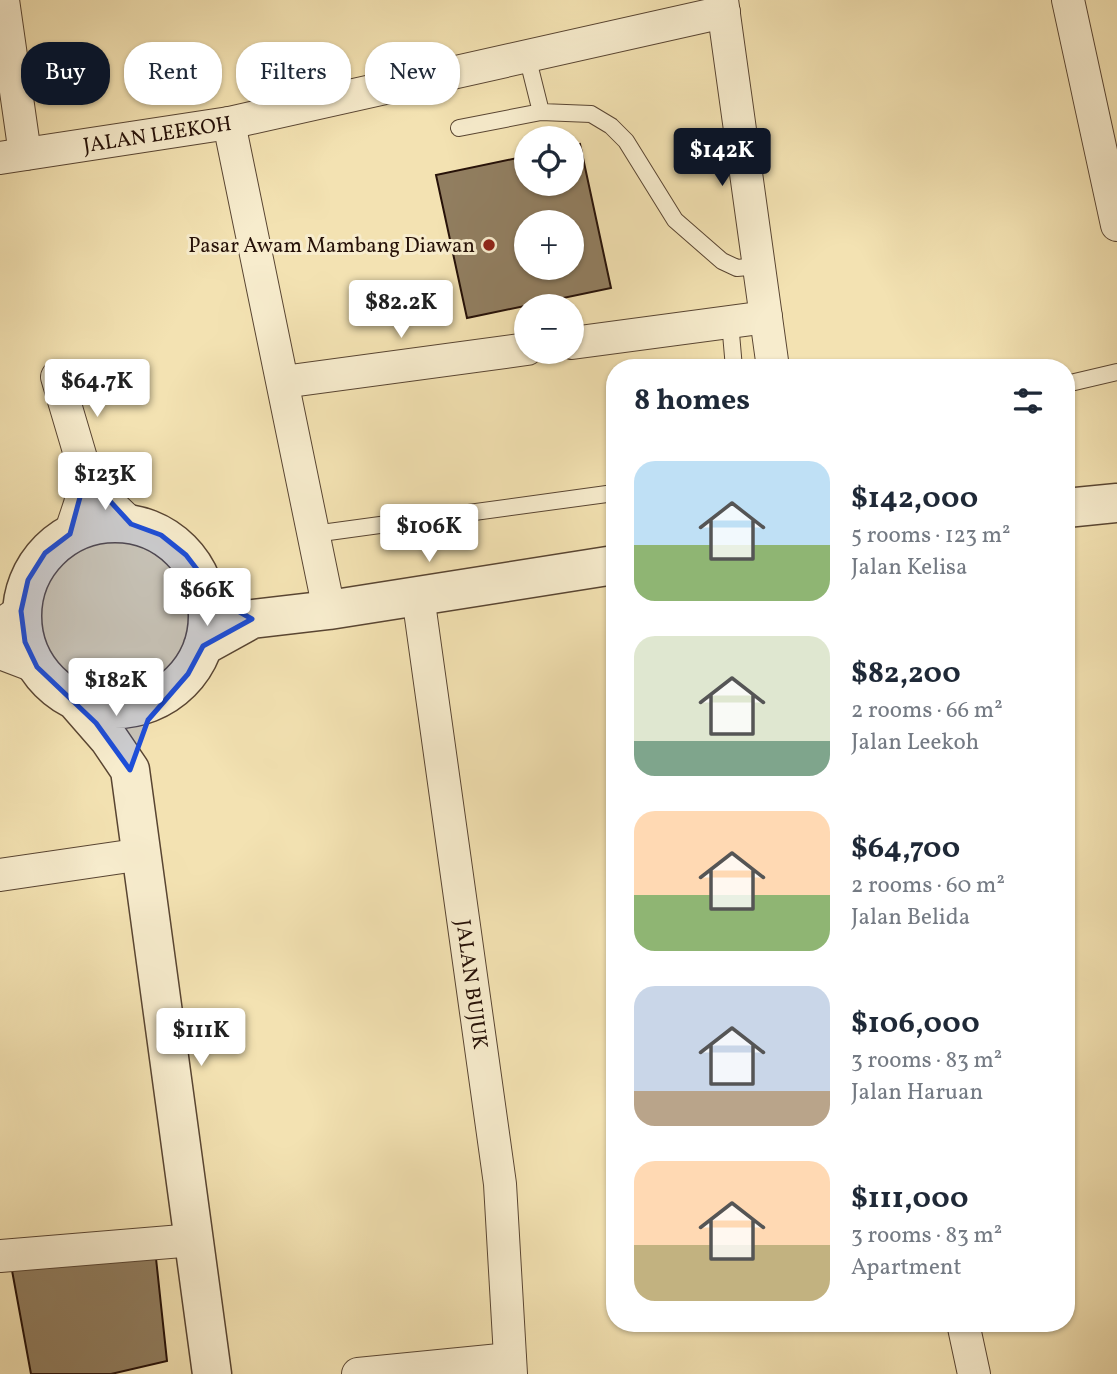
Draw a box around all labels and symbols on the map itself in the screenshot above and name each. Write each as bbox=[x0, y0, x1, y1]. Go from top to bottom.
street label: JALAN LEEKOH bbox=[81, 110, 234, 161]
pin: $142K bbox=[673, 128, 771, 188]
place label: Pasar Awam Mambang Diawan bbox=[188, 232, 475, 261]
marker: Pasar Awam Mambang Diawan bbox=[481, 237, 497, 253]
pin: $82.2K bbox=[344, 280, 458, 340]
pin: $64.7K bbox=[40, 360, 154, 419]
pin: $123K bbox=[56, 452, 154, 512]
pin: $106K bbox=[380, 504, 478, 564]
pin: $66K bbox=[166, 568, 248, 628]
pin: $182K bbox=[67, 658, 165, 718]
street label: JALAN BUJUK bbox=[447, 918, 494, 1051]
pin: $111K bbox=[152, 1009, 250, 1068]

